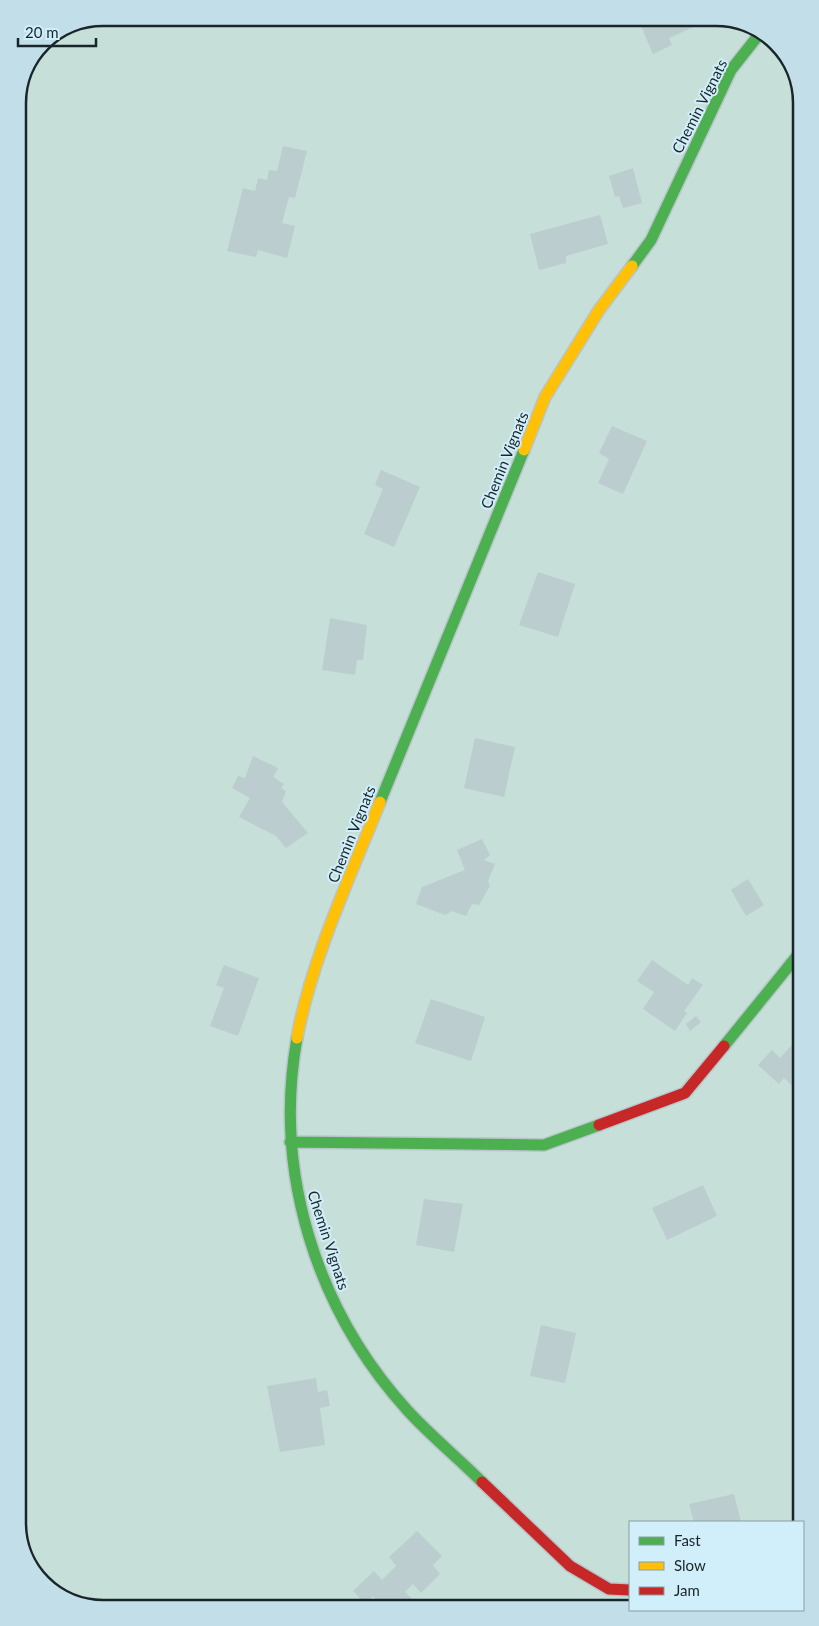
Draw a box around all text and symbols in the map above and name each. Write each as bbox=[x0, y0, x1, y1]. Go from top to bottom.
scale bar bbox=[18, 15, 95, 47]
text: 20 m bbox=[25, 23, 59, 41]
street label: Chemin Vignats bbox=[668, 56, 730, 156]
street label: Chemin Vignats bbox=[476, 409, 532, 511]
street label: Chemin Vignats bbox=[323, 783, 379, 885]
street label: Chemin Vignats bbox=[305, 1188, 353, 1292]
legend bbox=[629, 1521, 804, 1611]
text: Fast bbox=[674, 1531, 701, 1549]
text: Slow bbox=[674, 1556, 706, 1574]
text: Jam bbox=[674, 1581, 700, 1599]

